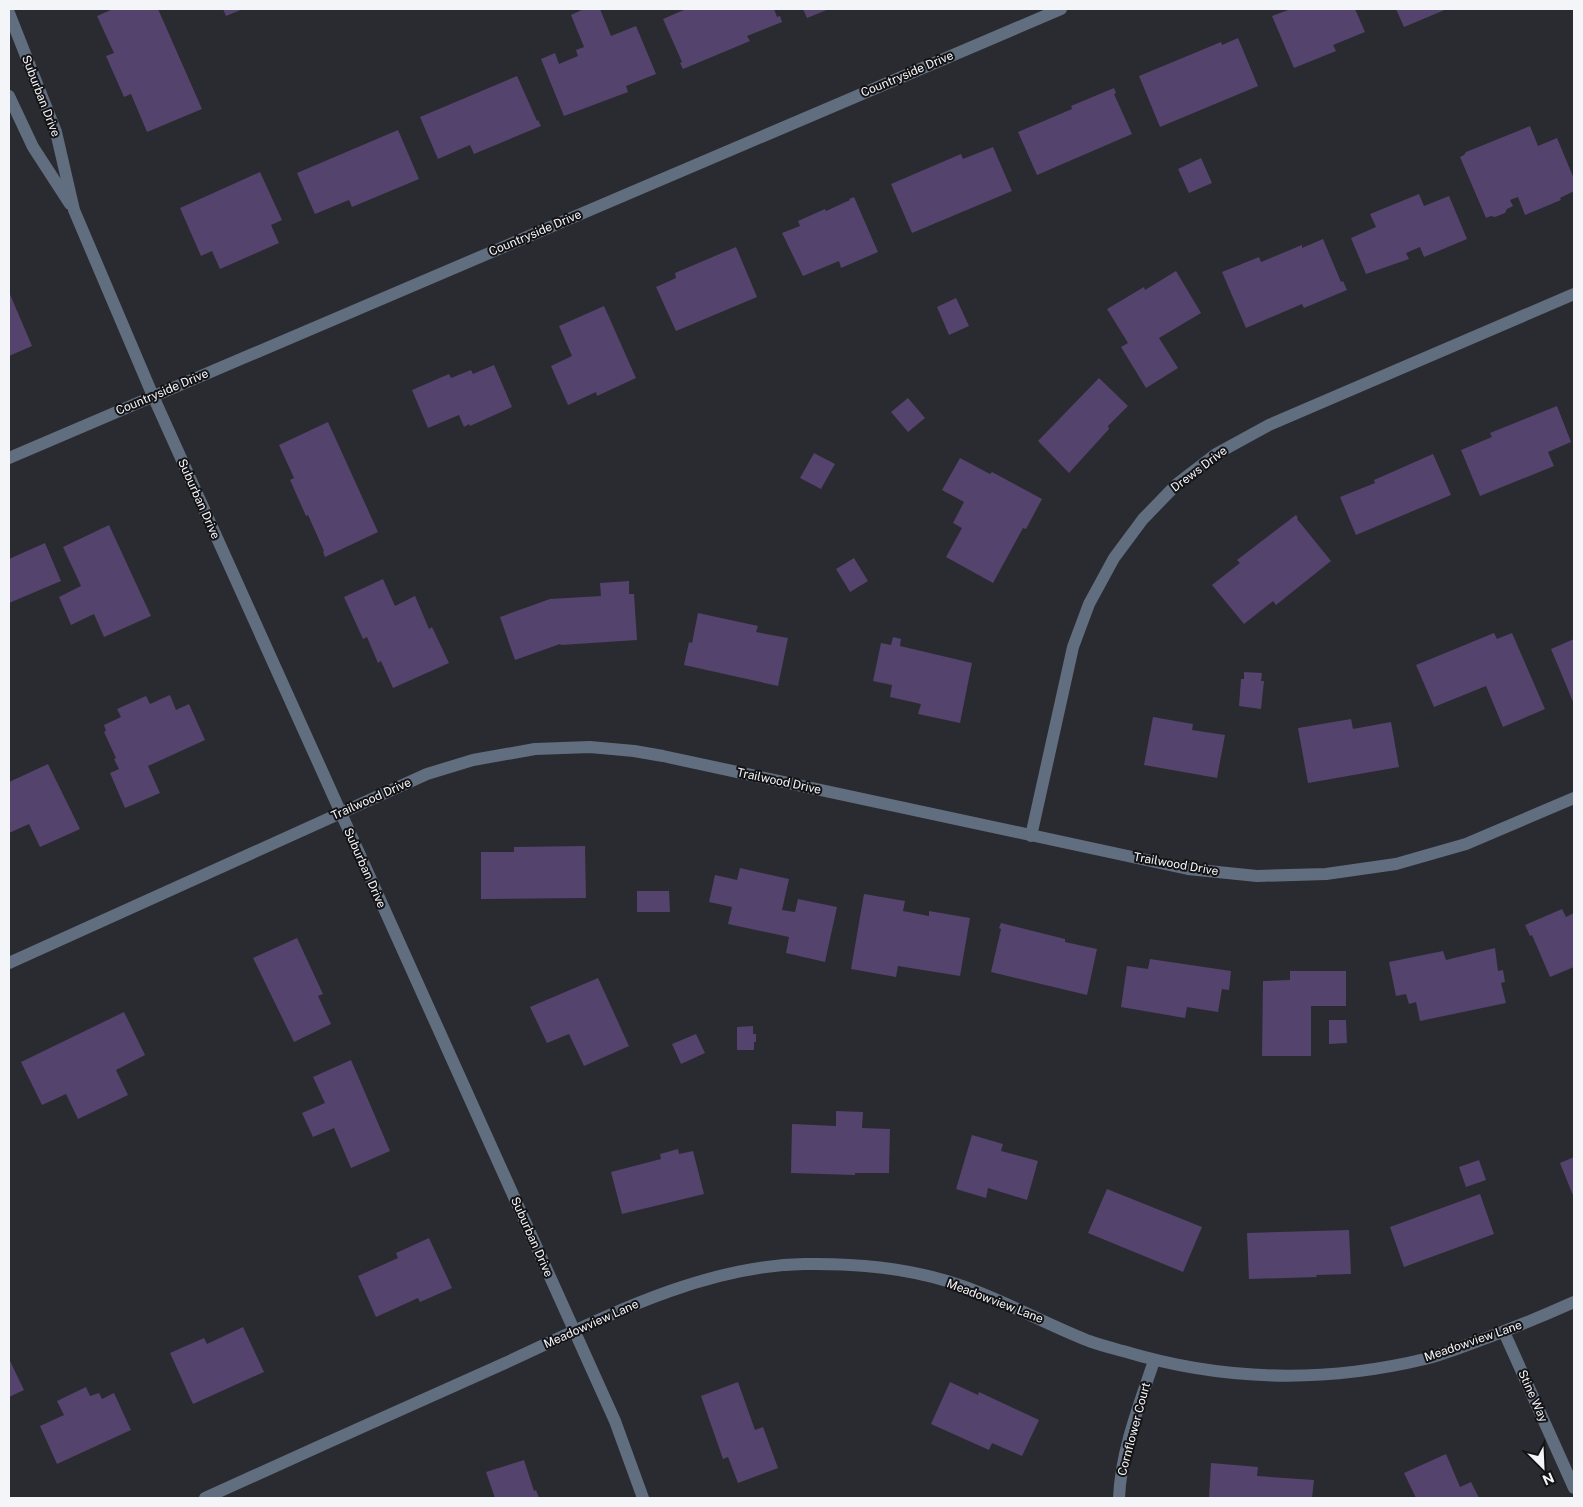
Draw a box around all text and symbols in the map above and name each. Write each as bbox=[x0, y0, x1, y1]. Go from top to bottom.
street label: Countryside Drive bbox=[859, 48, 956, 100]
street label: Suburban Drive bbox=[19, 53, 63, 139]
street label: Countryside Drive bbox=[487, 207, 584, 259]
street label: Countryside Drive bbox=[114, 366, 211, 418]
street label: Drews Drive bbox=[1168, 443, 1230, 495]
street label: Suburban Drive bbox=[175, 457, 223, 541]
street label: Trailwood Drive bbox=[736, 765, 823, 797]
street label: Trailwood Drive bbox=[329, 775, 413, 823]
street label: Suburban Drive bbox=[341, 826, 389, 910]
street label: Trailwood Drive bbox=[1132, 850, 1220, 878]
street label: Suburban Drive bbox=[508, 1195, 556, 1279]
street label: Meadowview Lane bbox=[945, 1276, 1045, 1326]
street label: Meadowview Lane bbox=[541, 1297, 641, 1351]
street label: Meadowview Lane bbox=[1422, 1318, 1524, 1364]
street label: Stine Way bbox=[1515, 1368, 1551, 1425]
street label: Cornflower Court bbox=[1115, 1380, 1153, 1477]
north arrow bbox=[1518, 1442, 1568, 1492]
text: N bbox=[1540, 1469, 1557, 1488]

